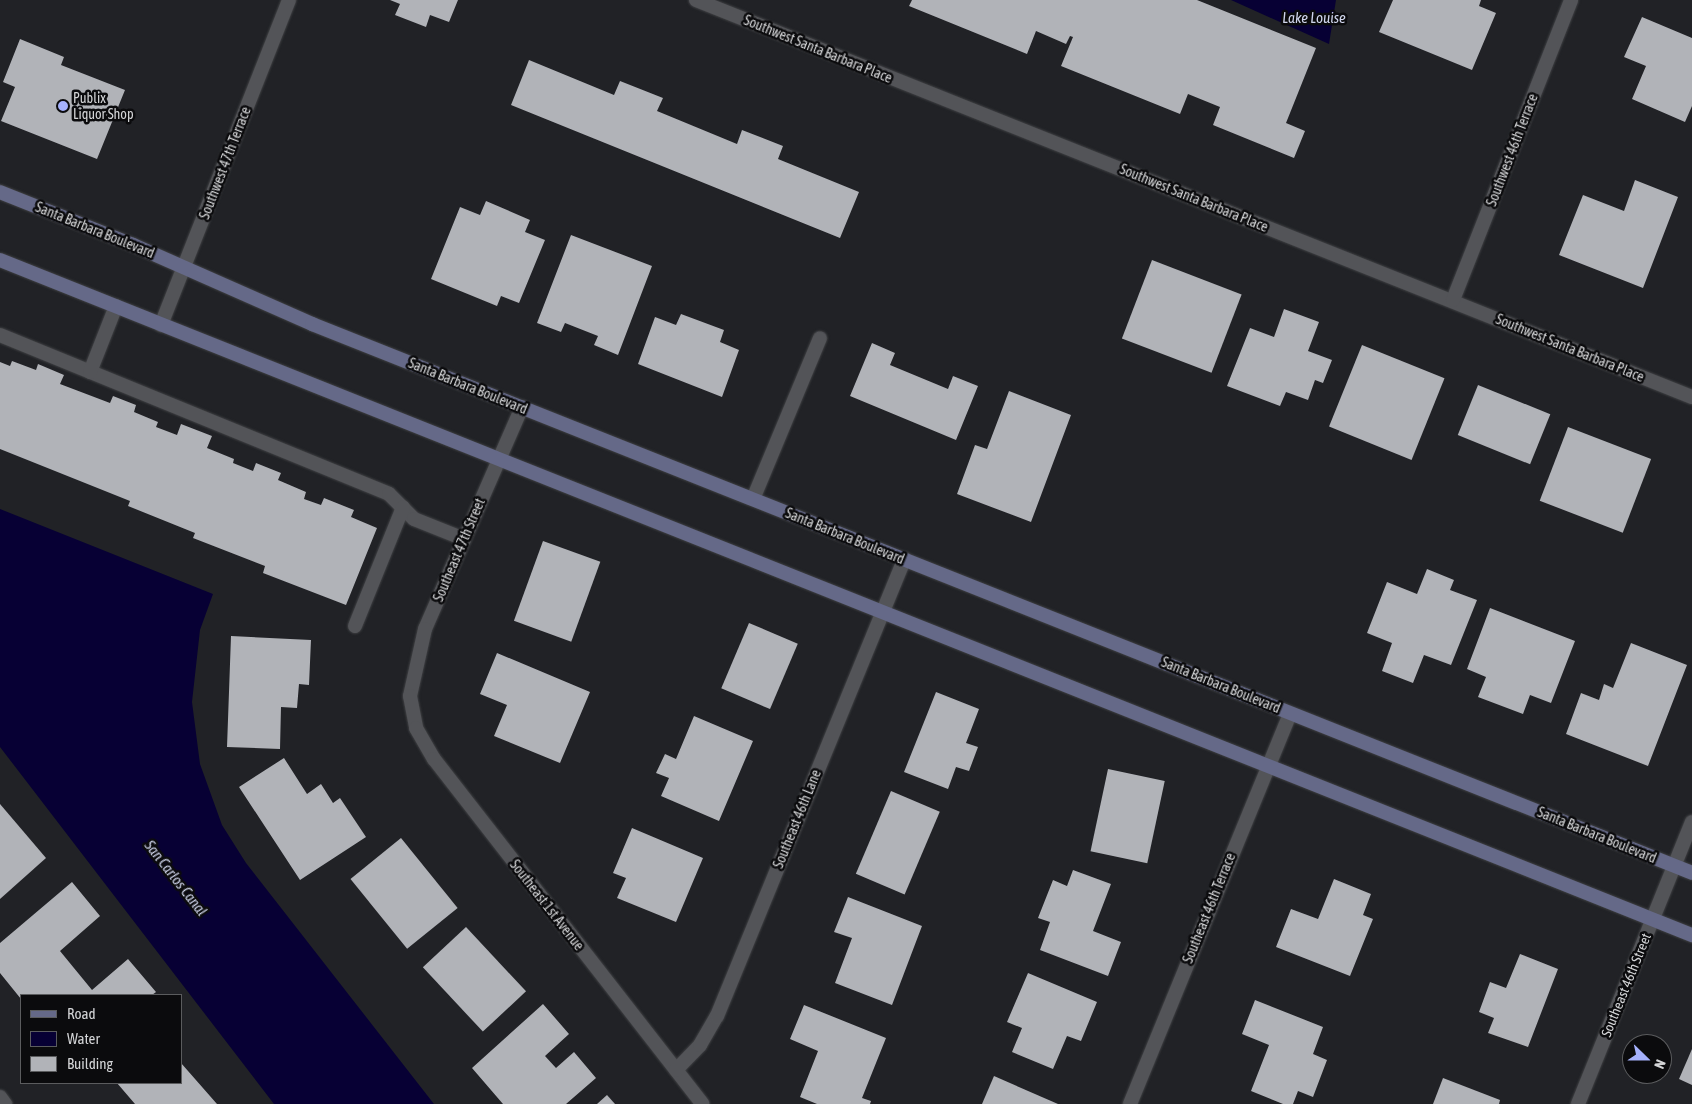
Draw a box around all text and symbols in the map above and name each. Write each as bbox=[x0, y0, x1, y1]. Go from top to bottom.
water label: Lake Louise bbox=[1282, 9, 1346, 27]
street label: Southwest Santa Barbara Place bbox=[741, 12, 895, 86]
place label: Publix Liquor Shop bbox=[73, 90, 134, 122]
street label: Southwest 46th Terrace bbox=[1483, 91, 1541, 209]
marker: Publix Liquor Shop bbox=[57, 100, 69, 112]
street label: Southwest 47th Terrace bbox=[196, 104, 254, 222]
street label: Southwest Santa Barbara Place bbox=[1117, 161, 1271, 235]
street label: Santa Barbara Boulevard bbox=[33, 198, 157, 262]
street label: Southwest Santa Barbara Place bbox=[1493, 311, 1647, 385]
street label: Santa Barbara Boulevard bbox=[406, 354, 530, 418]
street label: Southeast 47th Street bbox=[430, 496, 488, 604]
street label: Santa Barbara Boulevard bbox=[783, 504, 907, 568]
street label: Santa Barbara Boulevard bbox=[1159, 653, 1283, 717]
street label: Southeast 46th Lane bbox=[770, 767, 824, 871]
street label: Santa Barbara Boulevard bbox=[1535, 803, 1659, 867]
water label: San Carlos Canal bbox=[141, 837, 211, 919]
street label: Southeast 46th Terrace bbox=[1179, 850, 1239, 966]
street label: Southeast 1st Avenue bbox=[507, 856, 587, 954]
street label: Southeast 46th Street bbox=[1598, 931, 1654, 1039]
legend bbox=[20, 994, 182, 1084]
text: Road bbox=[67, 1005, 96, 1022]
text: Water bbox=[67, 1030, 100, 1047]
north arrow bbox=[1622, 1034, 1672, 1084]
text: Building bbox=[67, 1055, 113, 1072]
text: N bbox=[1651, 1057, 1669, 1071]

